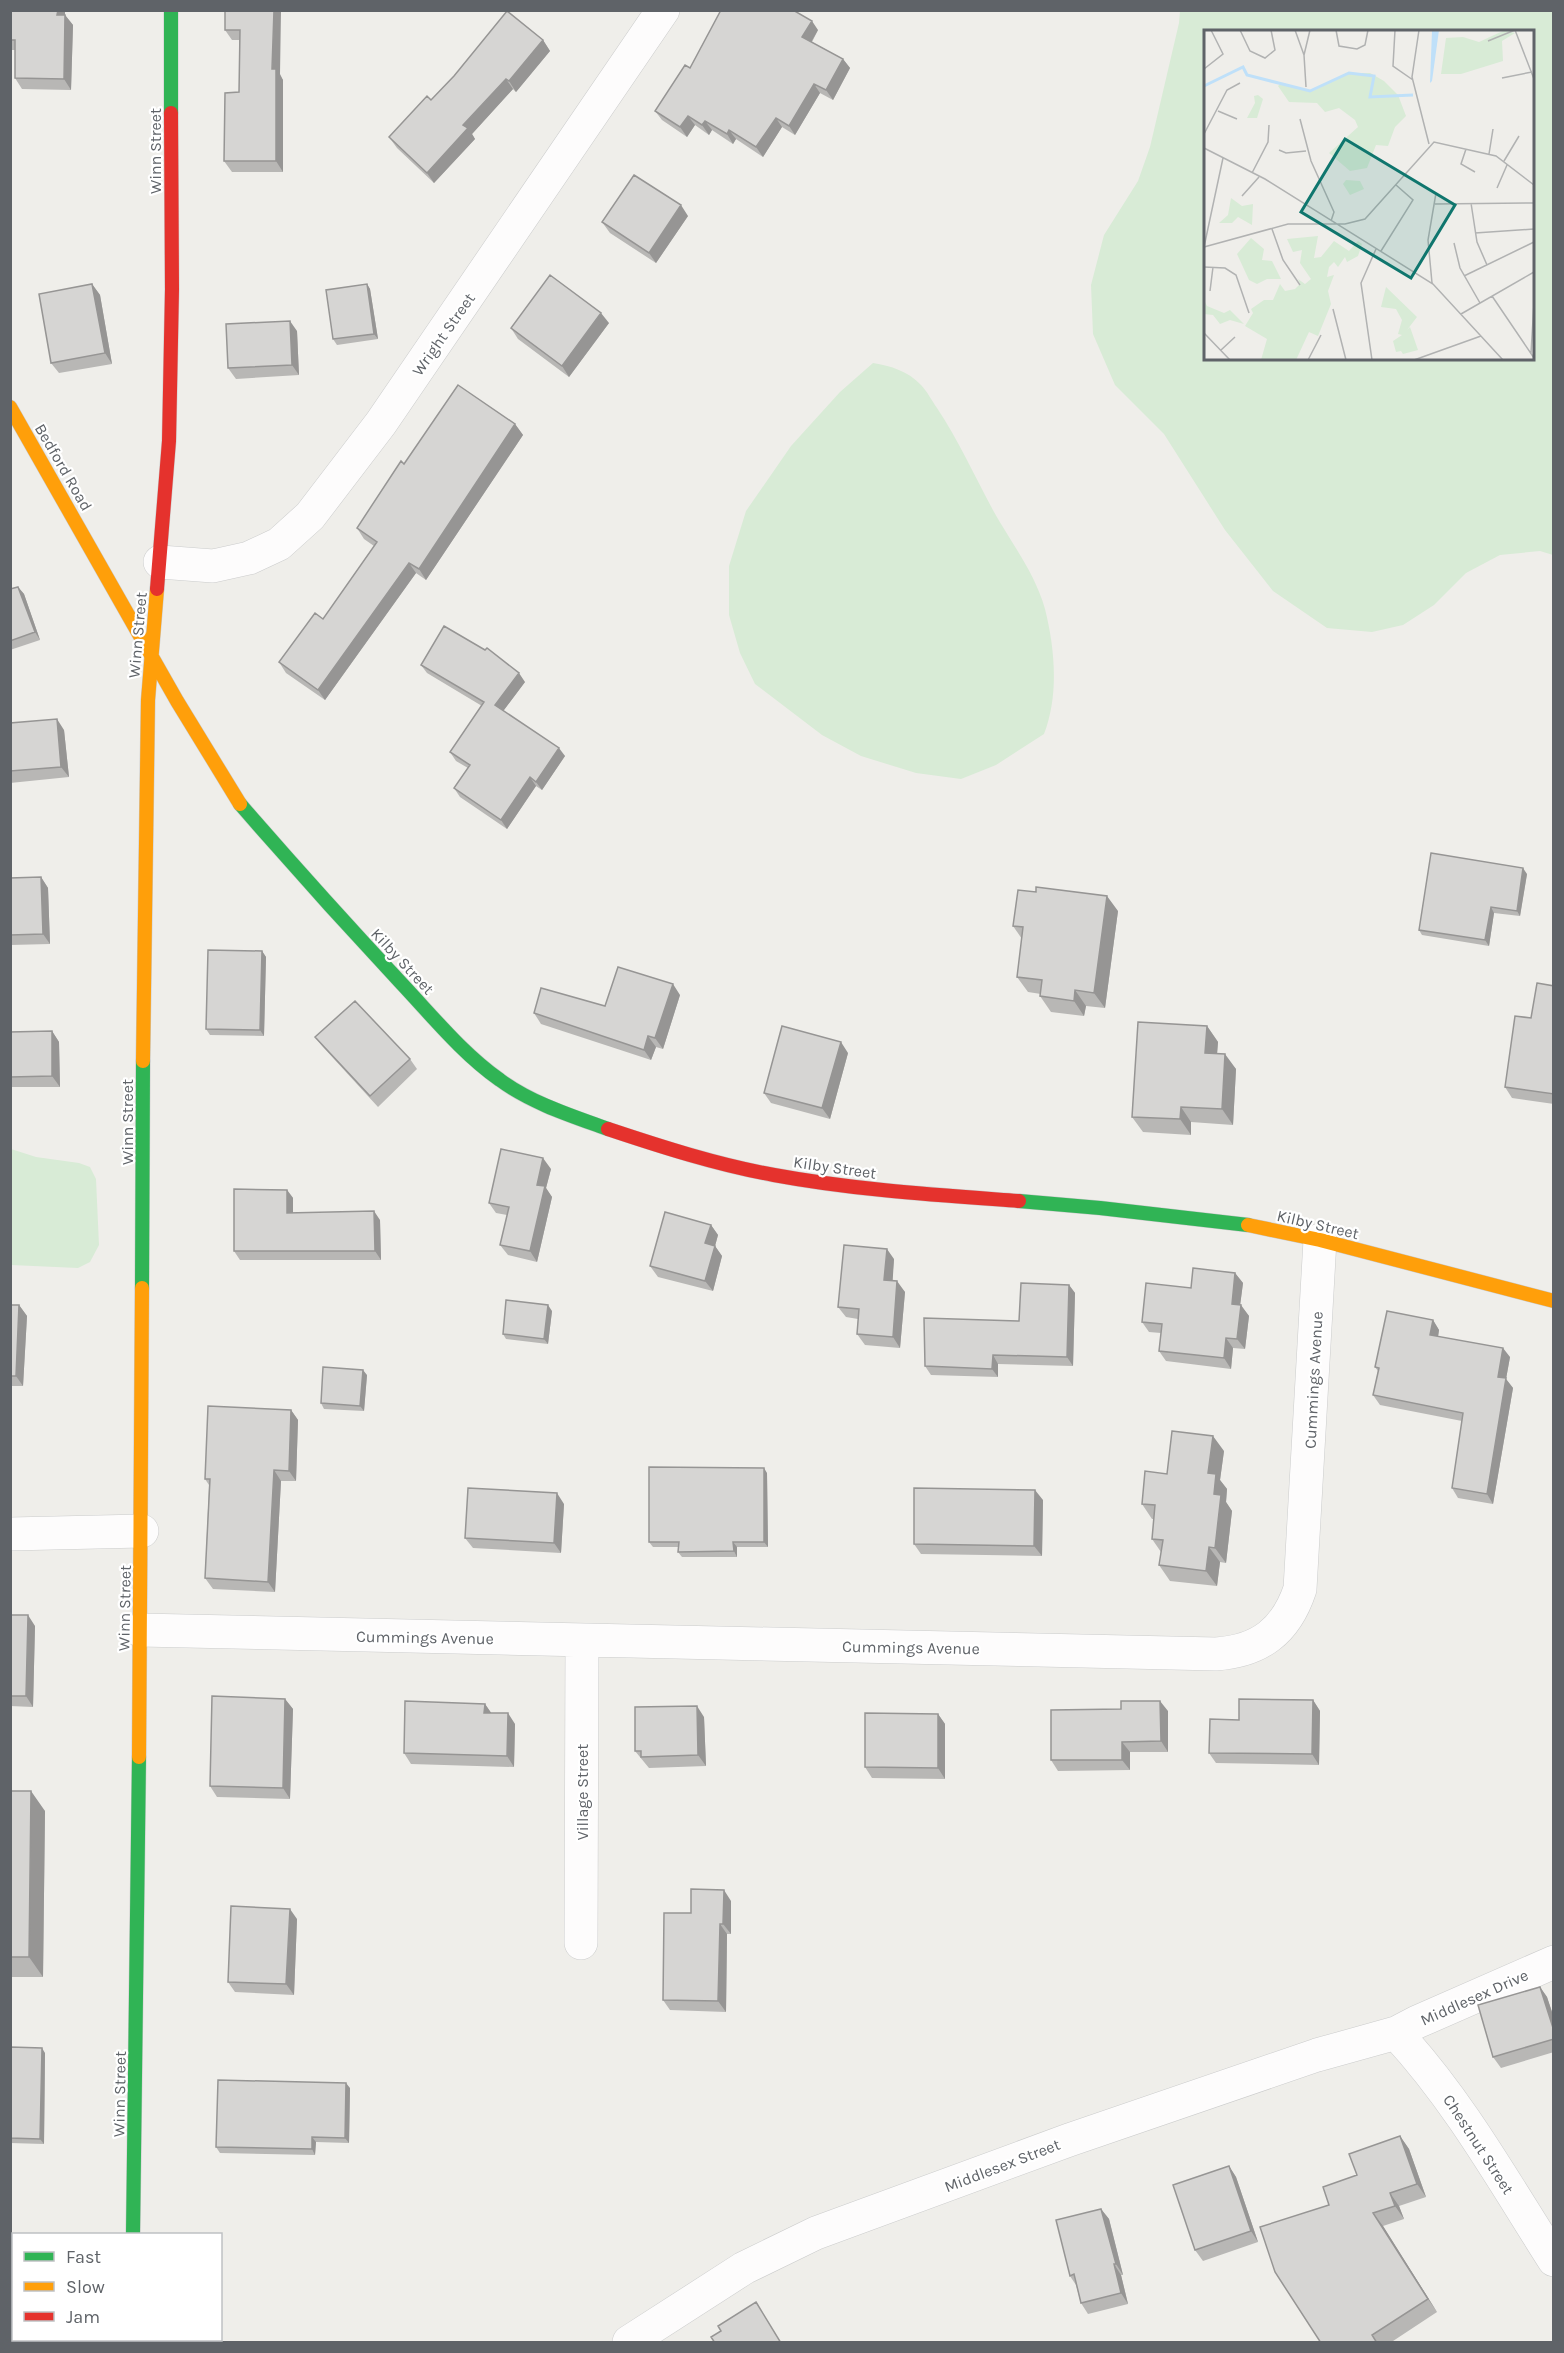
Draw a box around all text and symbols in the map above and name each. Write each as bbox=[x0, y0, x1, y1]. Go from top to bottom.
inset map bbox=[1204, 30, 1534, 360]
street label: Winn Street bbox=[146, 108, 165, 194]
street label: Wright Street bbox=[408, 289, 479, 379]
street label: Bedford Road bbox=[31, 420, 96, 514]
street label: Winn Street bbox=[124, 591, 151, 679]
street label: Kilby Street bbox=[367, 924, 438, 998]
street label: Winn Street bbox=[118, 1079, 137, 1165]
street label: Kilby Street bbox=[792, 1152, 878, 1183]
street label: Kilby Street bbox=[1275, 1206, 1361, 1243]
street label: Cummings Avenue bbox=[1300, 1311, 1327, 1449]
street label: Winn Street bbox=[114, 1565, 135, 1651]
street label: Cummings Avenue bbox=[356, 1627, 494, 1648]
street label: Cummings Avenue bbox=[842, 1637, 980, 1658]
street label: Village Street bbox=[573, 1744, 592, 1840]
street label: Middlesex Drive bbox=[1417, 1965, 1531, 2030]
street label: Winn Street bbox=[109, 2051, 130, 2137]
street label: Chestnut Street bbox=[1439, 2091, 1518, 2198]
street label: Middlesex Street bbox=[942, 2135, 1063, 2196]
legend bbox=[12, 2233, 222, 2341]
text: Fast bbox=[66, 2246, 101, 2268]
text: Slow bbox=[66, 2276, 105, 2298]
text: Jam bbox=[66, 2306, 100, 2328]

